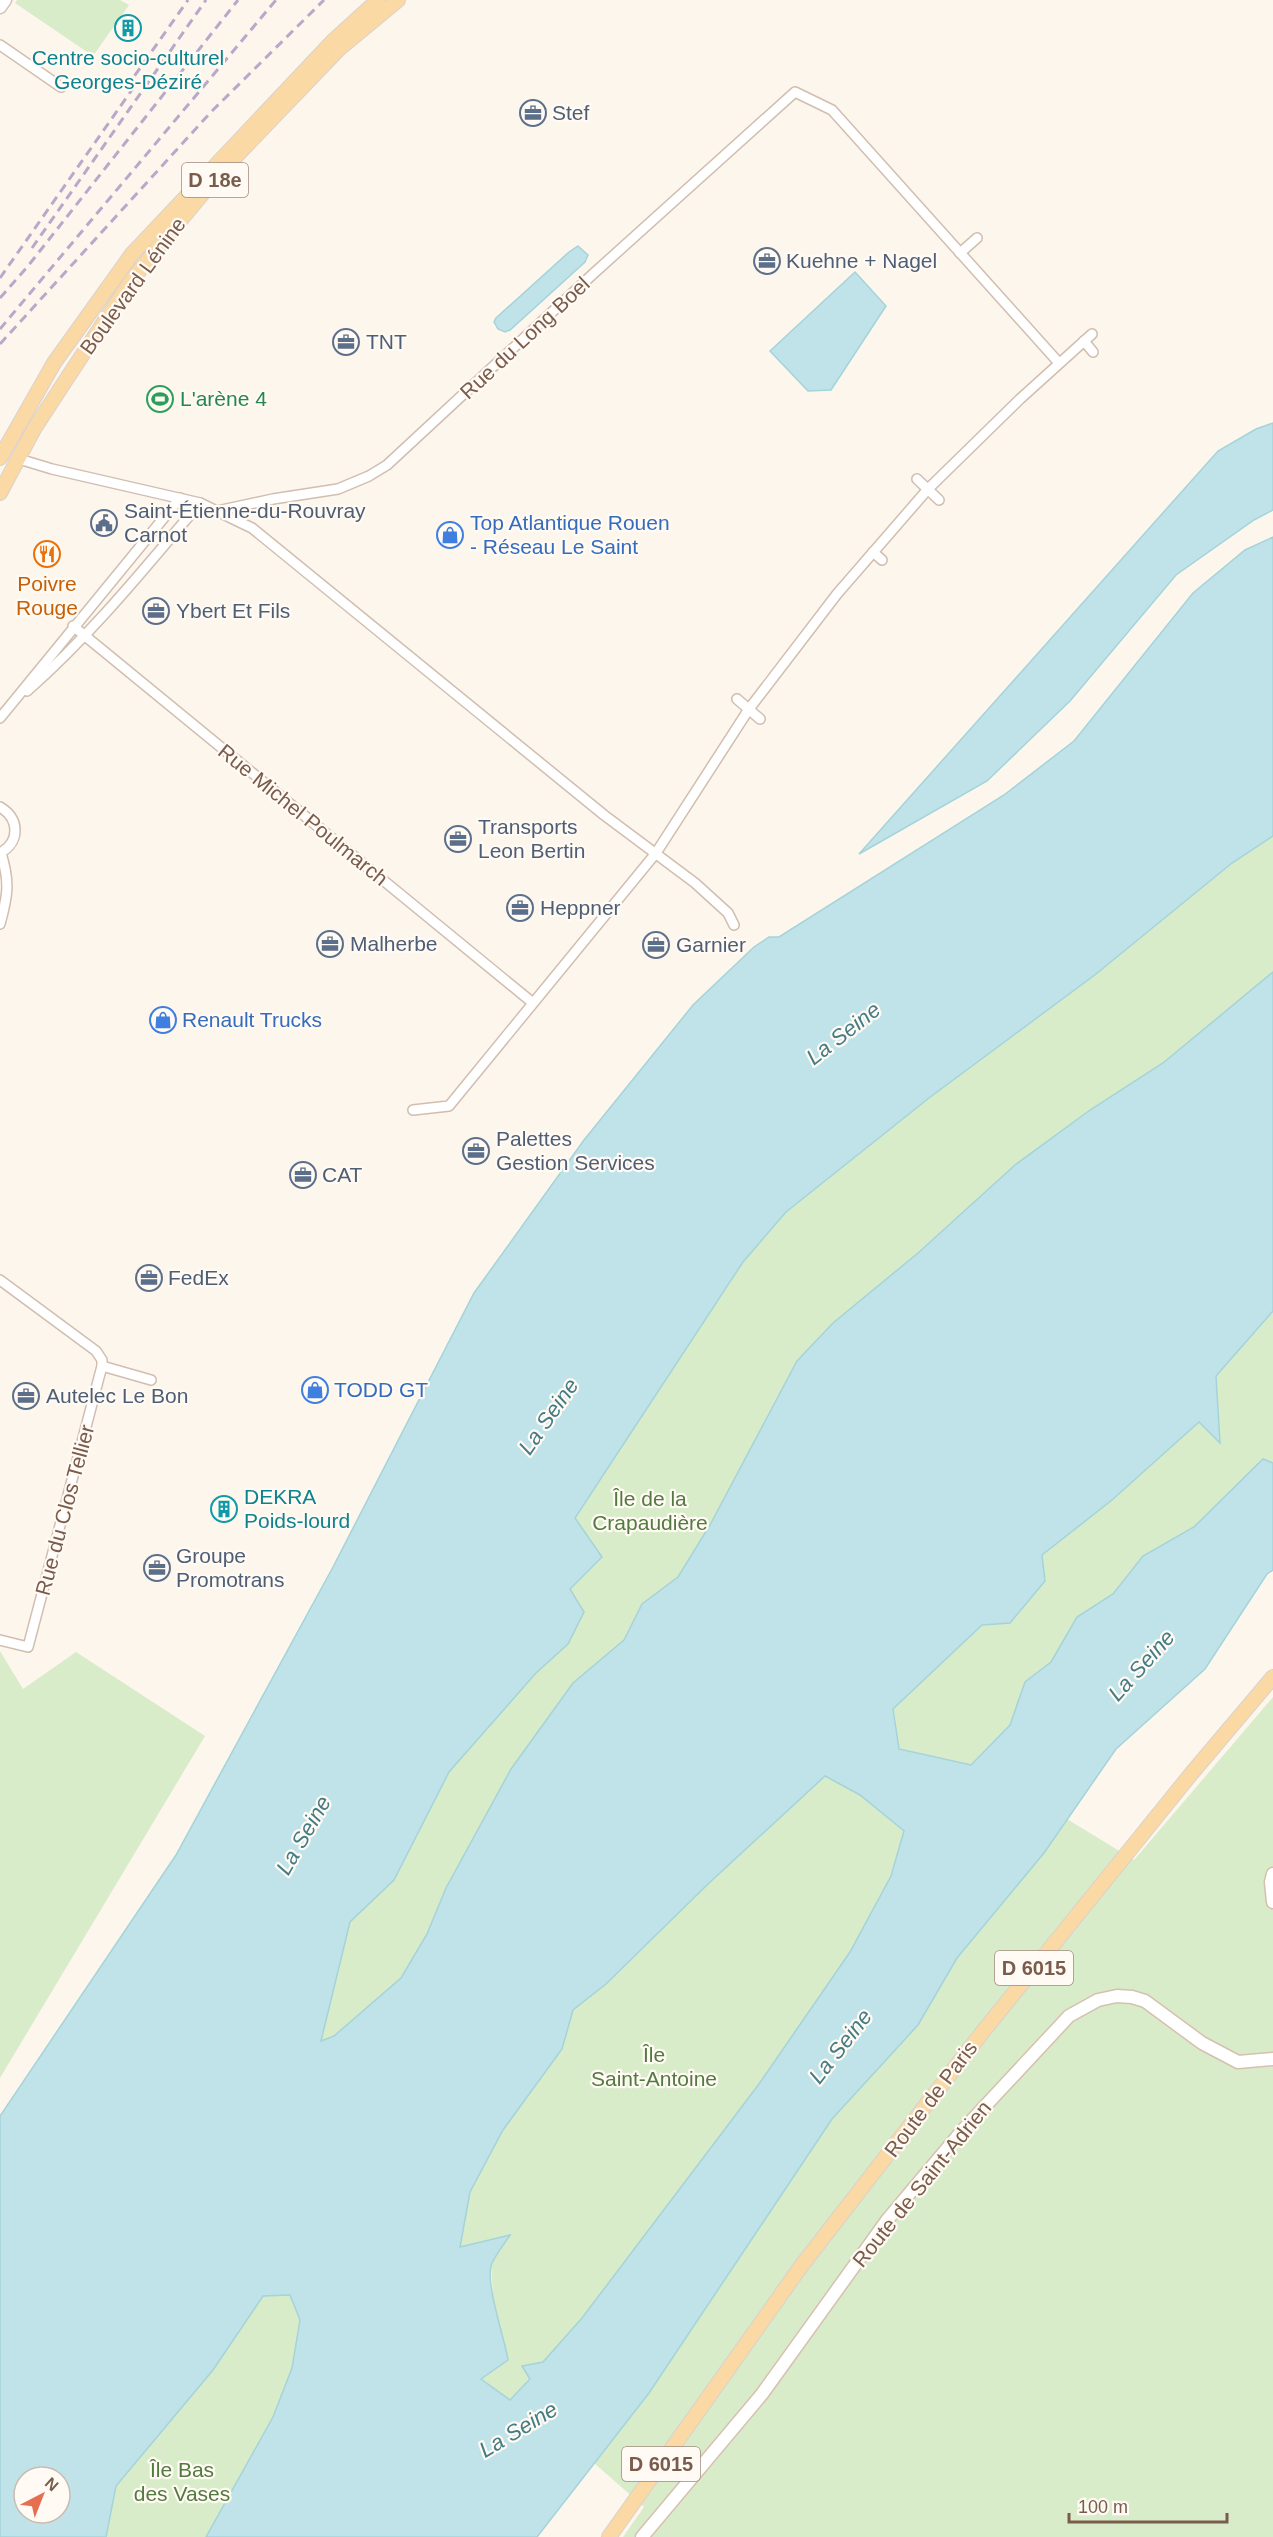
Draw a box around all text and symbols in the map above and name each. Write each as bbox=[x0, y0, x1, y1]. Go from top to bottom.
building icon: Centre socio-culturel Georges-Déziré bbox=[113, 13, 143, 43]
place label: Centre socio-culturel Georges-Déziré bbox=[32, 46, 224, 93]
office icon: Stef bbox=[518, 98, 548, 128]
place label: Stef bbox=[552, 101, 590, 124]
road number: D 18e bbox=[182, 163, 248, 197]
street label: Boulevard Lénine bbox=[75, 213, 190, 359]
office icon: Kuehne + Nagel bbox=[752, 246, 782, 276]
place label: Kuehne + Nagel bbox=[786, 249, 937, 272]
street label: Rue du Long Boel bbox=[455, 272, 594, 403]
office icon: TNT bbox=[331, 327, 361, 357]
place label: TNT bbox=[366, 330, 407, 353]
sports icon: L'arène 4 bbox=[145, 384, 175, 414]
place label: L'arène 4 bbox=[180, 387, 267, 410]
place label: Saint-Étienne-du-Rouvray Carnot bbox=[124, 499, 366, 546]
public building icon: Saint-Étienne-du-Rouvray Carnot bbox=[89, 508, 119, 538]
place label: Top Atlantique Rouen - Réseau Le Saint bbox=[470, 511, 670, 558]
shop icon: Top Atlantique Rouen - Réseau Le Saint bbox=[435, 520, 465, 550]
restaurant icon: Poivre Rouge bbox=[32, 539, 62, 569]
place label: Poivre Rouge bbox=[16, 572, 78, 619]
office icon: Ybert Et Fils bbox=[141, 596, 171, 626]
place label: Ybert Et Fils bbox=[176, 599, 290, 622]
street label: Rue Michel Poulmarch bbox=[214, 739, 393, 890]
place label: Transports Leon Bertin bbox=[478, 815, 585, 862]
office icon: Transports Leon Bertin bbox=[443, 824, 473, 854]
office icon: Heppner bbox=[505, 893, 535, 923]
place label: Heppner bbox=[540, 896, 621, 919]
office icon: Malherbe bbox=[315, 929, 345, 959]
office icon: Garnier bbox=[641, 930, 671, 960]
place label: Malherbe bbox=[350, 932, 438, 955]
place label: Garnier bbox=[676, 933, 746, 956]
water label: La Seine bbox=[801, 997, 885, 1070]
shop icon: Renault Trucks bbox=[148, 1005, 178, 1035]
place label: Renault Trucks bbox=[182, 1008, 322, 1031]
place label: Palettes Gestion Services bbox=[496, 1127, 655, 1174]
office icon: Palettes Gestion Services bbox=[461, 1136, 491, 1166]
office icon: CAT bbox=[288, 1160, 318, 1190]
place label: CAT bbox=[322, 1163, 363, 1186]
office icon: FedEx bbox=[134, 1263, 164, 1293]
place label: FedEx bbox=[168, 1266, 229, 1289]
water label: La Seine bbox=[513, 1374, 584, 1459]
shop icon: TODD GT bbox=[300, 1375, 330, 1405]
place label: TODD GT bbox=[334, 1378, 428, 1401]
office icon: Autelec Le Bon bbox=[11, 1381, 41, 1411]
place label: Autelec Le Bon bbox=[46, 1384, 188, 1407]
street label: Rue du Clos Tellier bbox=[31, 1422, 98, 1598]
place label: DEKRA Poids-lourd bbox=[244, 1485, 350, 1532]
park label: Île de la Crapaudière bbox=[592, 1487, 708, 1534]
building icon: DEKRA Poids-lourd bbox=[209, 1494, 239, 1524]
place label: Groupe Promotrans bbox=[176, 1544, 285, 1591]
office icon: Groupe Promotrans bbox=[142, 1553, 172, 1583]
water label: La Seine bbox=[1103, 1625, 1180, 1706]
water label: La Seine bbox=[271, 1791, 336, 1879]
road number: D 6015 bbox=[995, 1951, 1073, 1985]
water label: La Seine bbox=[804, 2004, 877, 2088]
street label: Route de Paris bbox=[880, 2036, 982, 2161]
park label: Île Saint-Antoine bbox=[591, 2043, 717, 2090]
street label: Route de Saint-Adrien bbox=[848, 2096, 996, 2271]
water label: La Seine bbox=[475, 2396, 562, 2463]
road number: D 6015 bbox=[622, 2447, 700, 2481]
park label: Île Bas des Vases bbox=[134, 2458, 230, 2505]
north arrow bbox=[12, 2465, 72, 2525]
text: N bbox=[42, 2474, 62, 2494]
scale bar bbox=[1069, 2486, 1226, 2524]
text: 100 m bbox=[1078, 2497, 1128, 2517]

